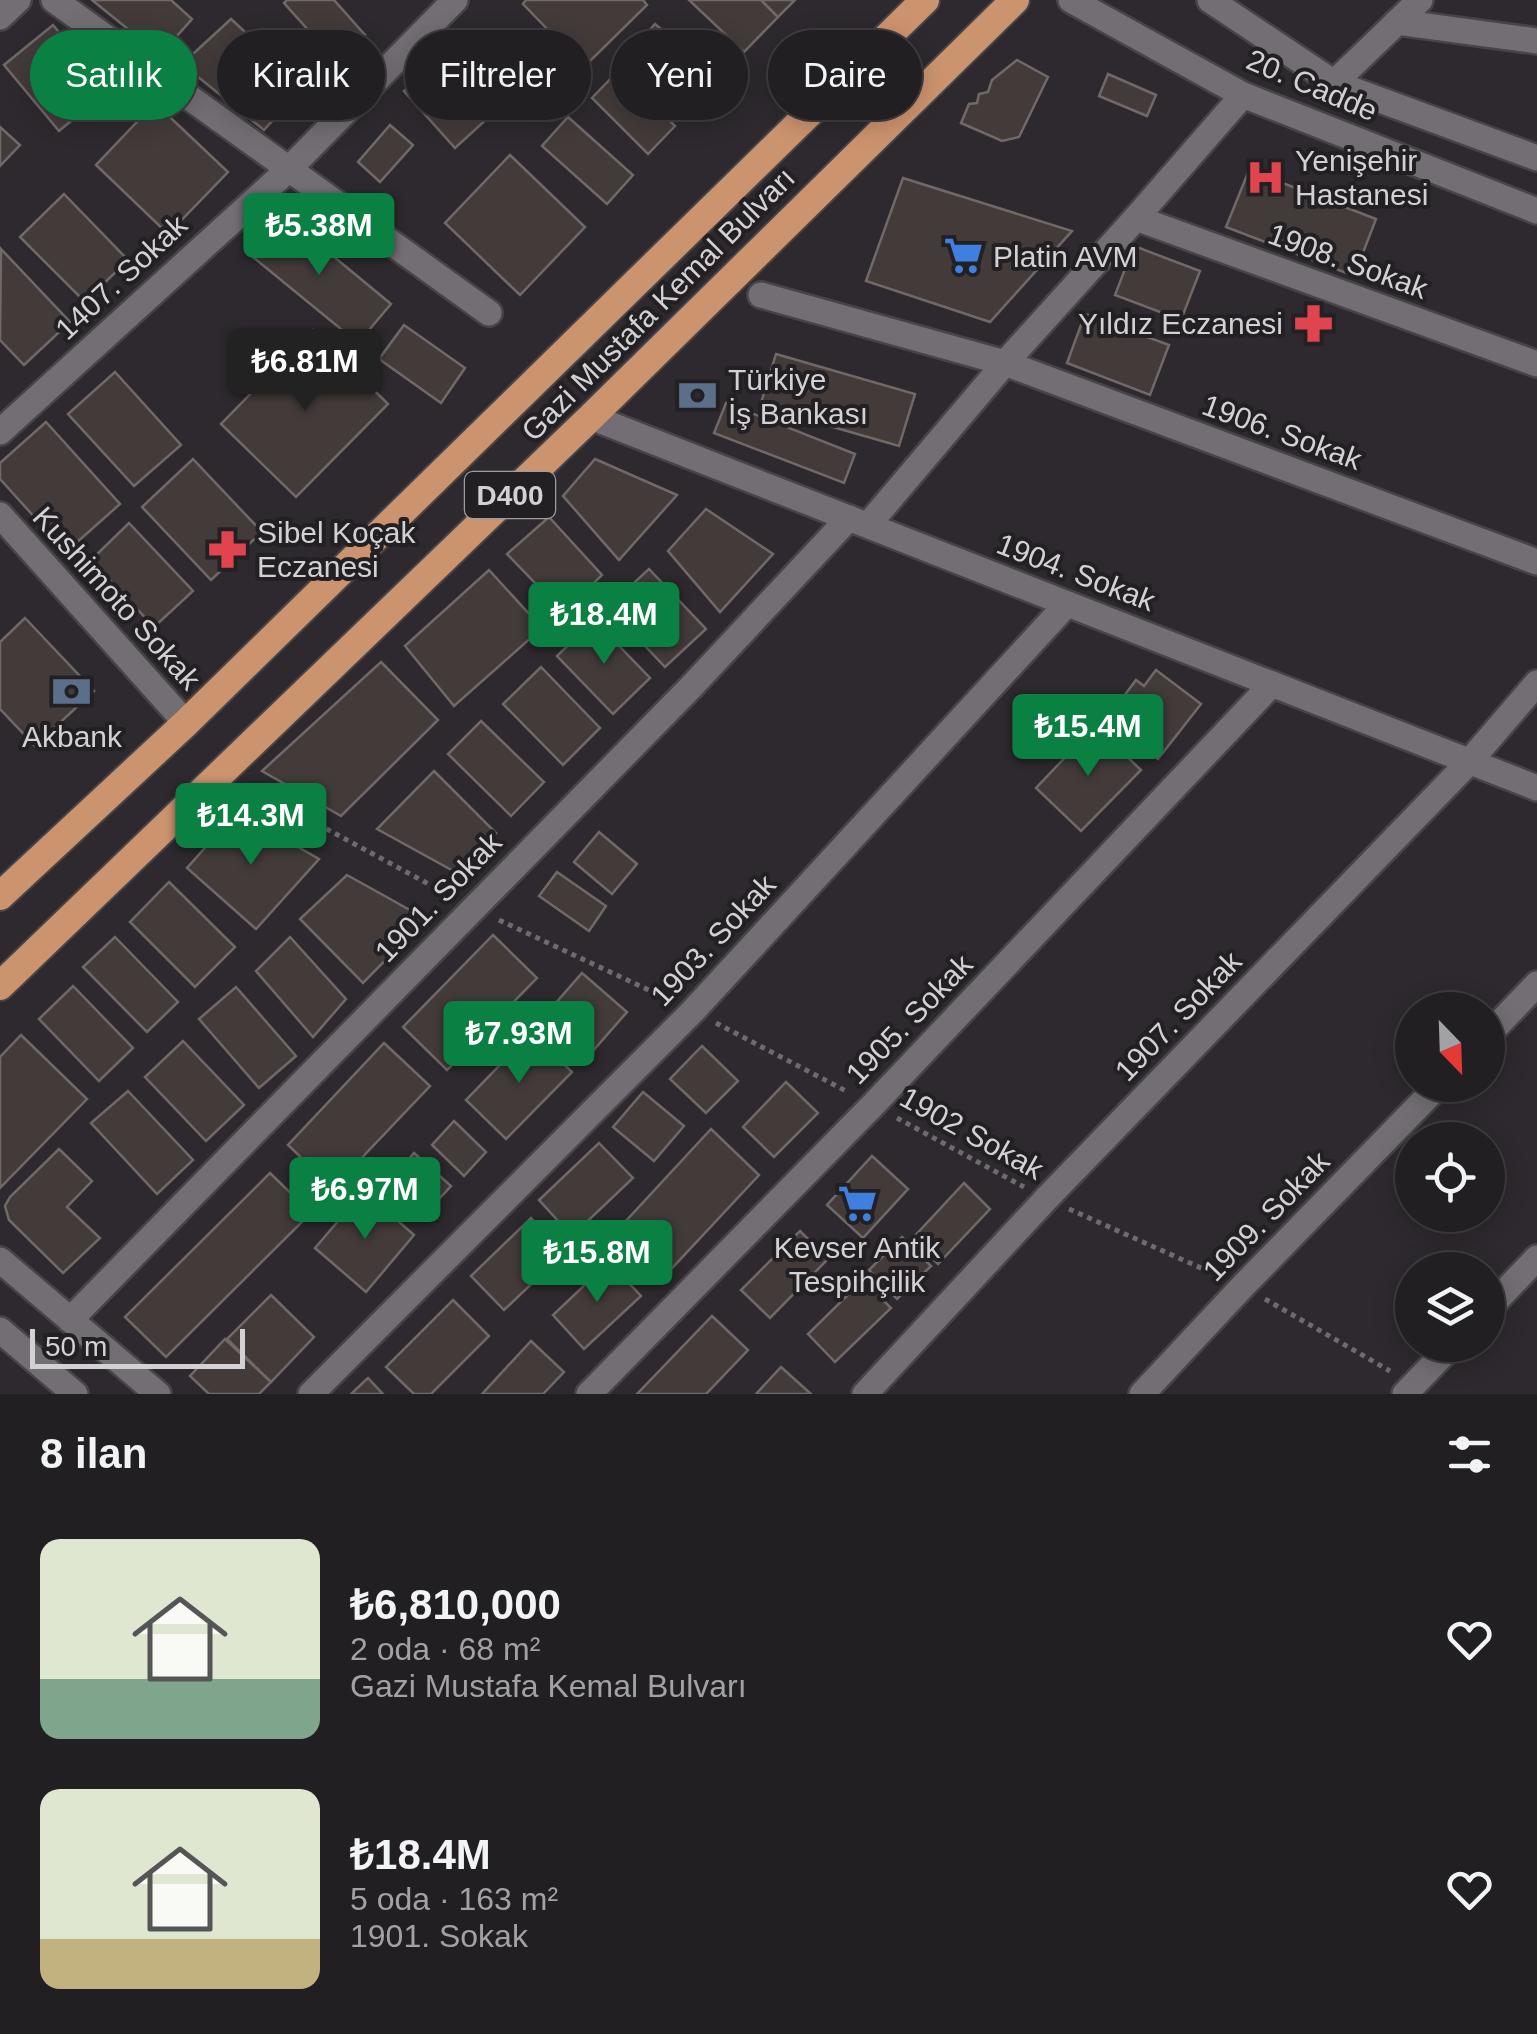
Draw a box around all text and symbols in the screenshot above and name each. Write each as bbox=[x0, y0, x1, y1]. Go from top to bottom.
chip: Satılık bbox=[30, 30, 197, 120]
chip: Kiralık bbox=[217, 30, 385, 120]
chip: Filtreler bbox=[405, 30, 591, 120]
chip: Yeni bbox=[611, 30, 748, 120]
chip: Daire bbox=[768, 30, 922, 120]
street label: 20. Cadde bbox=[1242, 43, 1382, 127]
place label: Yenişehir Hastanesi bbox=[1295, 144, 1428, 211]
hospital icon: Yenişehir Hastanesi bbox=[1244, 156, 1286, 198]
street label: Gazi Mustafa Kemal Bulvarı bbox=[515, 161, 801, 447]
pin: ₺5.38M bbox=[238, 193, 400, 278]
street label: 1407. Sokak bbox=[49, 207, 194, 346]
text: ₺5.38M bbox=[265, 207, 373, 243]
street label: 1908. Sokak bbox=[1264, 217, 1433, 305]
supermarket icon: Platin AVM bbox=[942, 235, 984, 277]
place label: Platin AVM bbox=[993, 240, 1138, 273]
pharmacy icon: Yıldız Eczanesi bbox=[1292, 302, 1334, 344]
place label: Yıldız Eczanesi bbox=[1078, 307, 1283, 340]
pin: ₺6.81M bbox=[224, 329, 386, 414]
text: ₺6.81M bbox=[251, 343, 359, 379]
place label: Türkiye İş Bankası bbox=[728, 363, 868, 430]
bank icon: Türkiye İş Bankası bbox=[677, 375, 719, 417]
street label: 1906. Sokak bbox=[1198, 388, 1367, 476]
road number: D400 bbox=[465, 472, 555, 518]
street label: Kushimoto Sokak bbox=[27, 500, 208, 697]
place label: Sibel Koçak Eczanesi bbox=[257, 516, 416, 583]
street label: 1904. Sokak bbox=[992, 527, 1161, 618]
pharmacy icon: Sibel Koçak Eczanesi bbox=[206, 528, 248, 570]
pin: ₺18.4M bbox=[523, 582, 685, 667]
text: ₺18.4M bbox=[550, 596, 658, 632]
bank icon: Akbank bbox=[51, 671, 93, 713]
pin: ₺15.4M bbox=[1007, 694, 1169, 779]
text: ₺15.4M bbox=[1034, 708, 1142, 744]
place label: Akbank bbox=[22, 720, 123, 753]
pin: ₺14.3M bbox=[170, 783, 332, 868]
text: ₺14.3M bbox=[197, 797, 305, 833]
street label: 1901. Sokak bbox=[368, 825, 508, 968]
street label: 1903. Sokak bbox=[644, 867, 783, 1012]
street label: 1907. Sokak bbox=[1108, 944, 1248, 1087]
street label: 1905. Sokak bbox=[839, 947, 979, 1090]
north arrow bbox=[1395, 992, 1505, 1102]
map controls bbox=[1395, 992, 1505, 1362]
pin: ₺7.93M bbox=[438, 1001, 600, 1086]
text: ₺7.93M bbox=[465, 1015, 573, 1051]
street label: 1902 Sokak bbox=[895, 1080, 1050, 1186]
button: locate bbox=[1395, 1122, 1505, 1232]
street label: 1909. Sokak bbox=[1196, 1144, 1336, 1287]
pin: ₺6.97M bbox=[284, 1157, 446, 1242]
text: ₺6.97M bbox=[311, 1171, 419, 1207]
supermarket icon: Kevser Antik Tespihçilik bbox=[836, 1182, 878, 1224]
pin: ₺15.8M bbox=[516, 1220, 678, 1305]
place label: Kevser Antik Tespihçilik bbox=[774, 1231, 941, 1298]
text: ₺15.8M bbox=[543, 1234, 651, 1270]
button: layers bbox=[1395, 1252, 1505, 1362]
scale bar bbox=[30, 1324, 245, 1368]
text: 50 m bbox=[45, 1331, 107, 1362]
icon: filters bbox=[1442, 1427, 1497, 1482]
text: 8 ilan bbox=[40, 1430, 147, 1477]
icon: home bbox=[120, 1579, 240, 1699]
text: ₺6,810,000 bbox=[350, 1581, 561, 1628]
icon: heart bbox=[1442, 1612, 1497, 1667]
text: 2 oda · 68 m² bbox=[350, 1631, 540, 1667]
text: Gazi Mustafa Kemal Bulvarı bbox=[350, 1668, 747, 1704]
icon: home bbox=[120, 1829, 240, 1949]
text: ₺18.4M bbox=[350, 1831, 491, 1878]
icon: heart bbox=[1442, 1862, 1497, 1917]
text: 5 oda · 163 m² bbox=[350, 1881, 558, 1917]
text: 1901. Sokak bbox=[350, 1918, 528, 1954]

